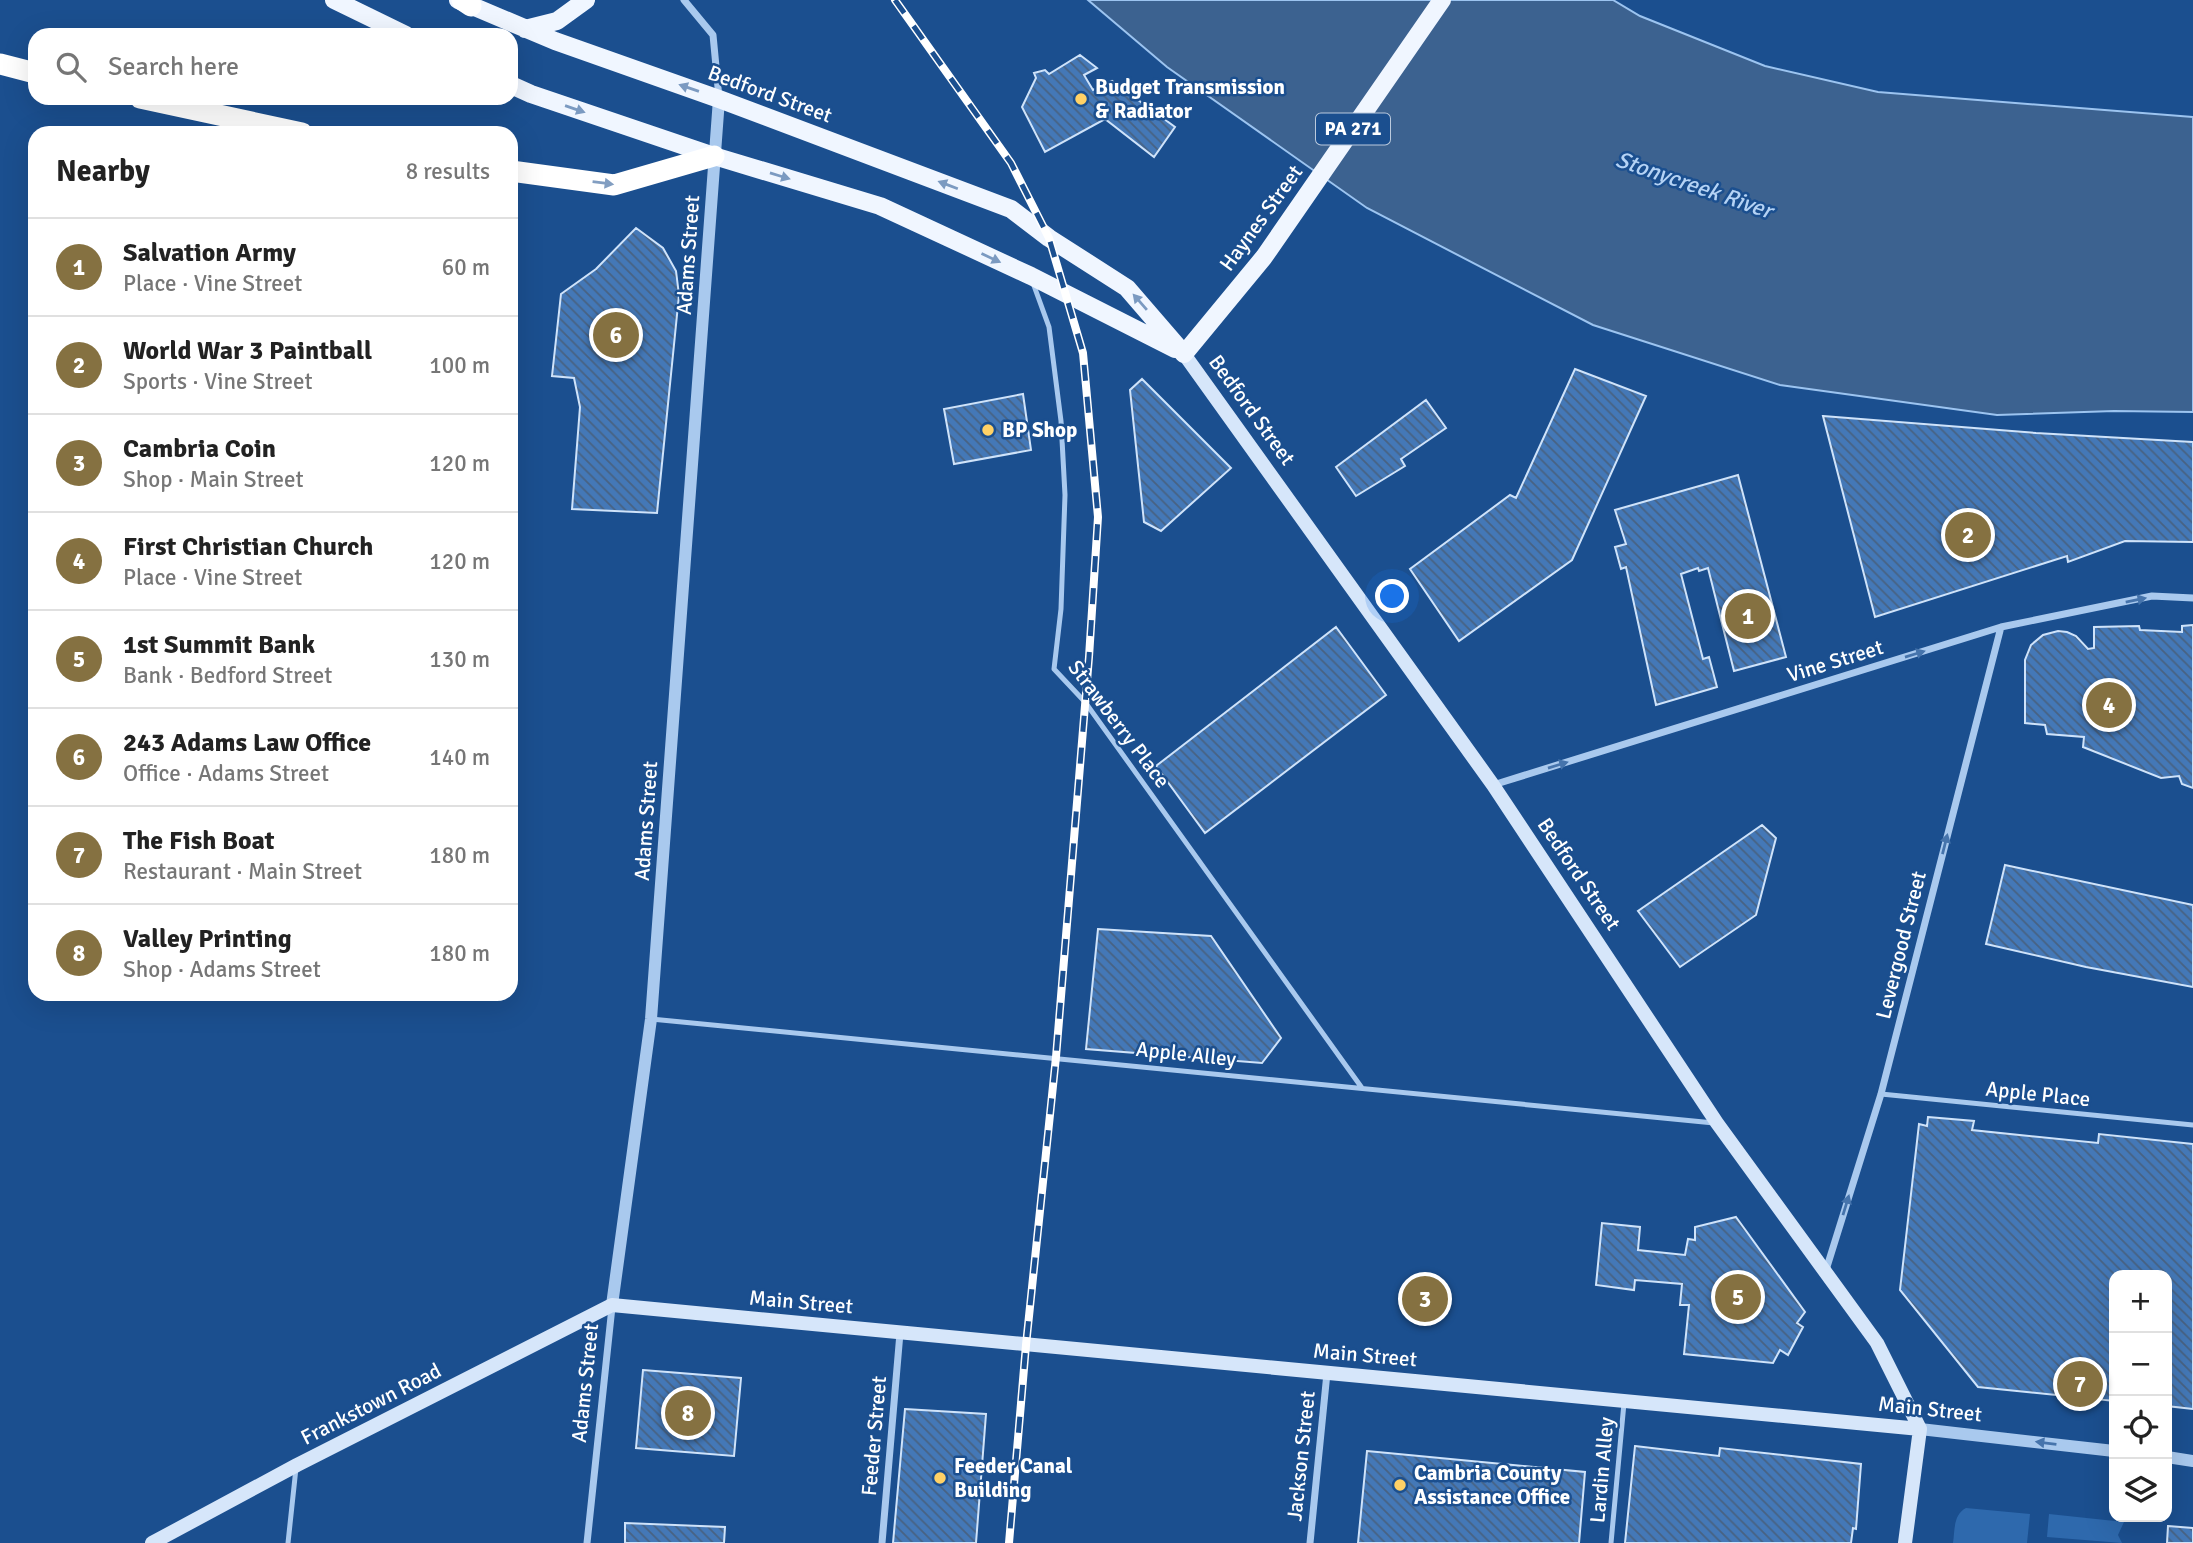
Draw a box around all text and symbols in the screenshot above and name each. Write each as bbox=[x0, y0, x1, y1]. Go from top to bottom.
search box bbox=[28, 28, 518, 105]
icon: search bbox=[52, 48, 90, 86]
text: Search here bbox=[108, 51, 239, 83]
street label: Bedford Street bbox=[704, 60, 836, 128]
place label: Budget Transmission & Radiator bbox=[1095, 74, 1285, 124]
one-way arrow bbox=[678, 82, 699, 93]
marker: Budget Transmission & Radiator bbox=[1073, 91, 1089, 107]
one-way arrow bbox=[564, 104, 585, 115]
road number: PA 271 bbox=[1316, 113, 1390, 144]
water label: Stonycreek River bbox=[1612, 145, 1779, 227]
text: Nearby bbox=[56, 153, 150, 190]
text: 8 results bbox=[406, 157, 490, 186]
street label: Haynes Street bbox=[1214, 160, 1308, 276]
one-way arrow bbox=[769, 171, 790, 181]
one-way arrow bbox=[592, 178, 614, 189]
one-way arrow bbox=[937, 179, 958, 190]
street label: Adams Street bbox=[671, 194, 705, 316]
text: Salvation Army bbox=[123, 237, 296, 269]
one-way arrow bbox=[981, 252, 1001, 263]
text: 1 bbox=[73, 253, 85, 282]
text: 60 m bbox=[442, 253, 490, 282]
text: Place · Vine Street bbox=[123, 269, 302, 298]
one-way arrow bbox=[1133, 294, 1148, 311]
pin: 6 bbox=[593, 309, 639, 361]
text: World War 3 Paintball bbox=[123, 335, 372, 367]
street label: Bedford Street bbox=[1203, 350, 1301, 470]
text: 2 bbox=[73, 351, 85, 380]
text: 100 m bbox=[429, 351, 490, 380]
text: Sports · Vine Street bbox=[123, 367, 313, 396]
place label: BP Shop bbox=[1002, 417, 1077, 443]
marker: BP Shop bbox=[980, 422, 996, 438]
text: Cambria Coin bbox=[123, 433, 276, 465]
text: 3 bbox=[73, 449, 85, 478]
text: 120 m bbox=[429, 449, 490, 478]
text: Shop · Main Street bbox=[123, 465, 304, 494]
pin: 2 bbox=[1945, 509, 1991, 561]
text: First Christian Church bbox=[123, 531, 373, 563]
text: 4 bbox=[73, 547, 85, 576]
text: 120 m bbox=[429, 547, 490, 576]
text: Place · Vine Street bbox=[123, 563, 302, 592]
your location bbox=[1375, 579, 1409, 613]
pin: 1 bbox=[1725, 590, 1771, 642]
one-way arrow bbox=[2125, 594, 2147, 605]
text: 1st Summit Bank bbox=[123, 629, 315, 661]
street label: Vine Street bbox=[1784, 634, 1886, 688]
text: 5 bbox=[73, 645, 85, 674]
text: 130 m bbox=[429, 645, 490, 674]
one-way arrow bbox=[1905, 648, 1926, 658]
street label: Strawberry Place bbox=[1063, 655, 1175, 793]
text: Bank · Bedford Street bbox=[123, 661, 332, 690]
pin: 4 bbox=[2086, 679, 2132, 731]
text: 243 Adams Law Office bbox=[123, 727, 371, 759]
text: 6 bbox=[73, 743, 85, 772]
text: 140 m bbox=[429, 743, 490, 772]
text: Office · Adams Street bbox=[123, 759, 329, 788]
one-way arrow bbox=[1547, 759, 1568, 770]
street label: Adams Street bbox=[629, 760, 663, 882]
street label: Bedford Street bbox=[1532, 813, 1626, 935]
text: The Fish Boat bbox=[123, 825, 274, 857]
one-way arrow bbox=[1940, 833, 1951, 855]
text: 7 bbox=[73, 841, 85, 870]
text: 180 m bbox=[429, 841, 490, 870]
text: Restaurant · Main Street bbox=[123, 857, 362, 886]
street label: Levergood Street bbox=[1870, 868, 1932, 1022]
text: Valley Printing bbox=[123, 923, 292, 955]
text: 8 bbox=[73, 939, 85, 968]
text: 180 m bbox=[429, 939, 490, 968]
text: Shop · Adams Street bbox=[123, 955, 321, 984]
street label: Apple Alley bbox=[1135, 1036, 1238, 1072]
street label: Apple Place bbox=[1984, 1076, 2092, 1112]
one-way arrow bbox=[1841, 1194, 1852, 1215]
map controls bbox=[2109, 1270, 2172, 1522]
button: + bbox=[2109, 1270, 2172, 1333]
pin: 5 bbox=[1715, 1271, 1761, 1323]
pin: 3 bbox=[1402, 1273, 1448, 1325]
street label: Main Street bbox=[748, 1285, 854, 1319]
street label: Adams Street bbox=[566, 1322, 604, 1444]
button: − bbox=[2109, 1333, 2172, 1396]
street label: Main Street bbox=[1312, 1338, 1418, 1372]
street label: Frankstown Road bbox=[297, 1357, 445, 1451]
pin: 7 bbox=[2057, 1358, 2103, 1410]
street label: Feeder Street bbox=[856, 1375, 892, 1497]
pin: 8 bbox=[665, 1387, 711, 1439]
street label: Jackson Street bbox=[1281, 1390, 1321, 1522]
street label: Main Street bbox=[1877, 1391, 1983, 1427]
button: locate bbox=[2109, 1396, 2172, 1459]
street label: Lardin Alley bbox=[1584, 1416, 1620, 1524]
one-way arrow bbox=[2035, 1438, 2057, 1449]
place label: Feeder Canal Building bbox=[954, 1453, 1073, 1503]
button: layers bbox=[2109, 1459, 2172, 1522]
place label: Cambria County Assistance Office bbox=[1414, 1460, 1570, 1510]
marker: Feeder Canal Building bbox=[932, 1470, 948, 1486]
marker: Cambria County Assistance Office bbox=[1392, 1477, 1408, 1493]

